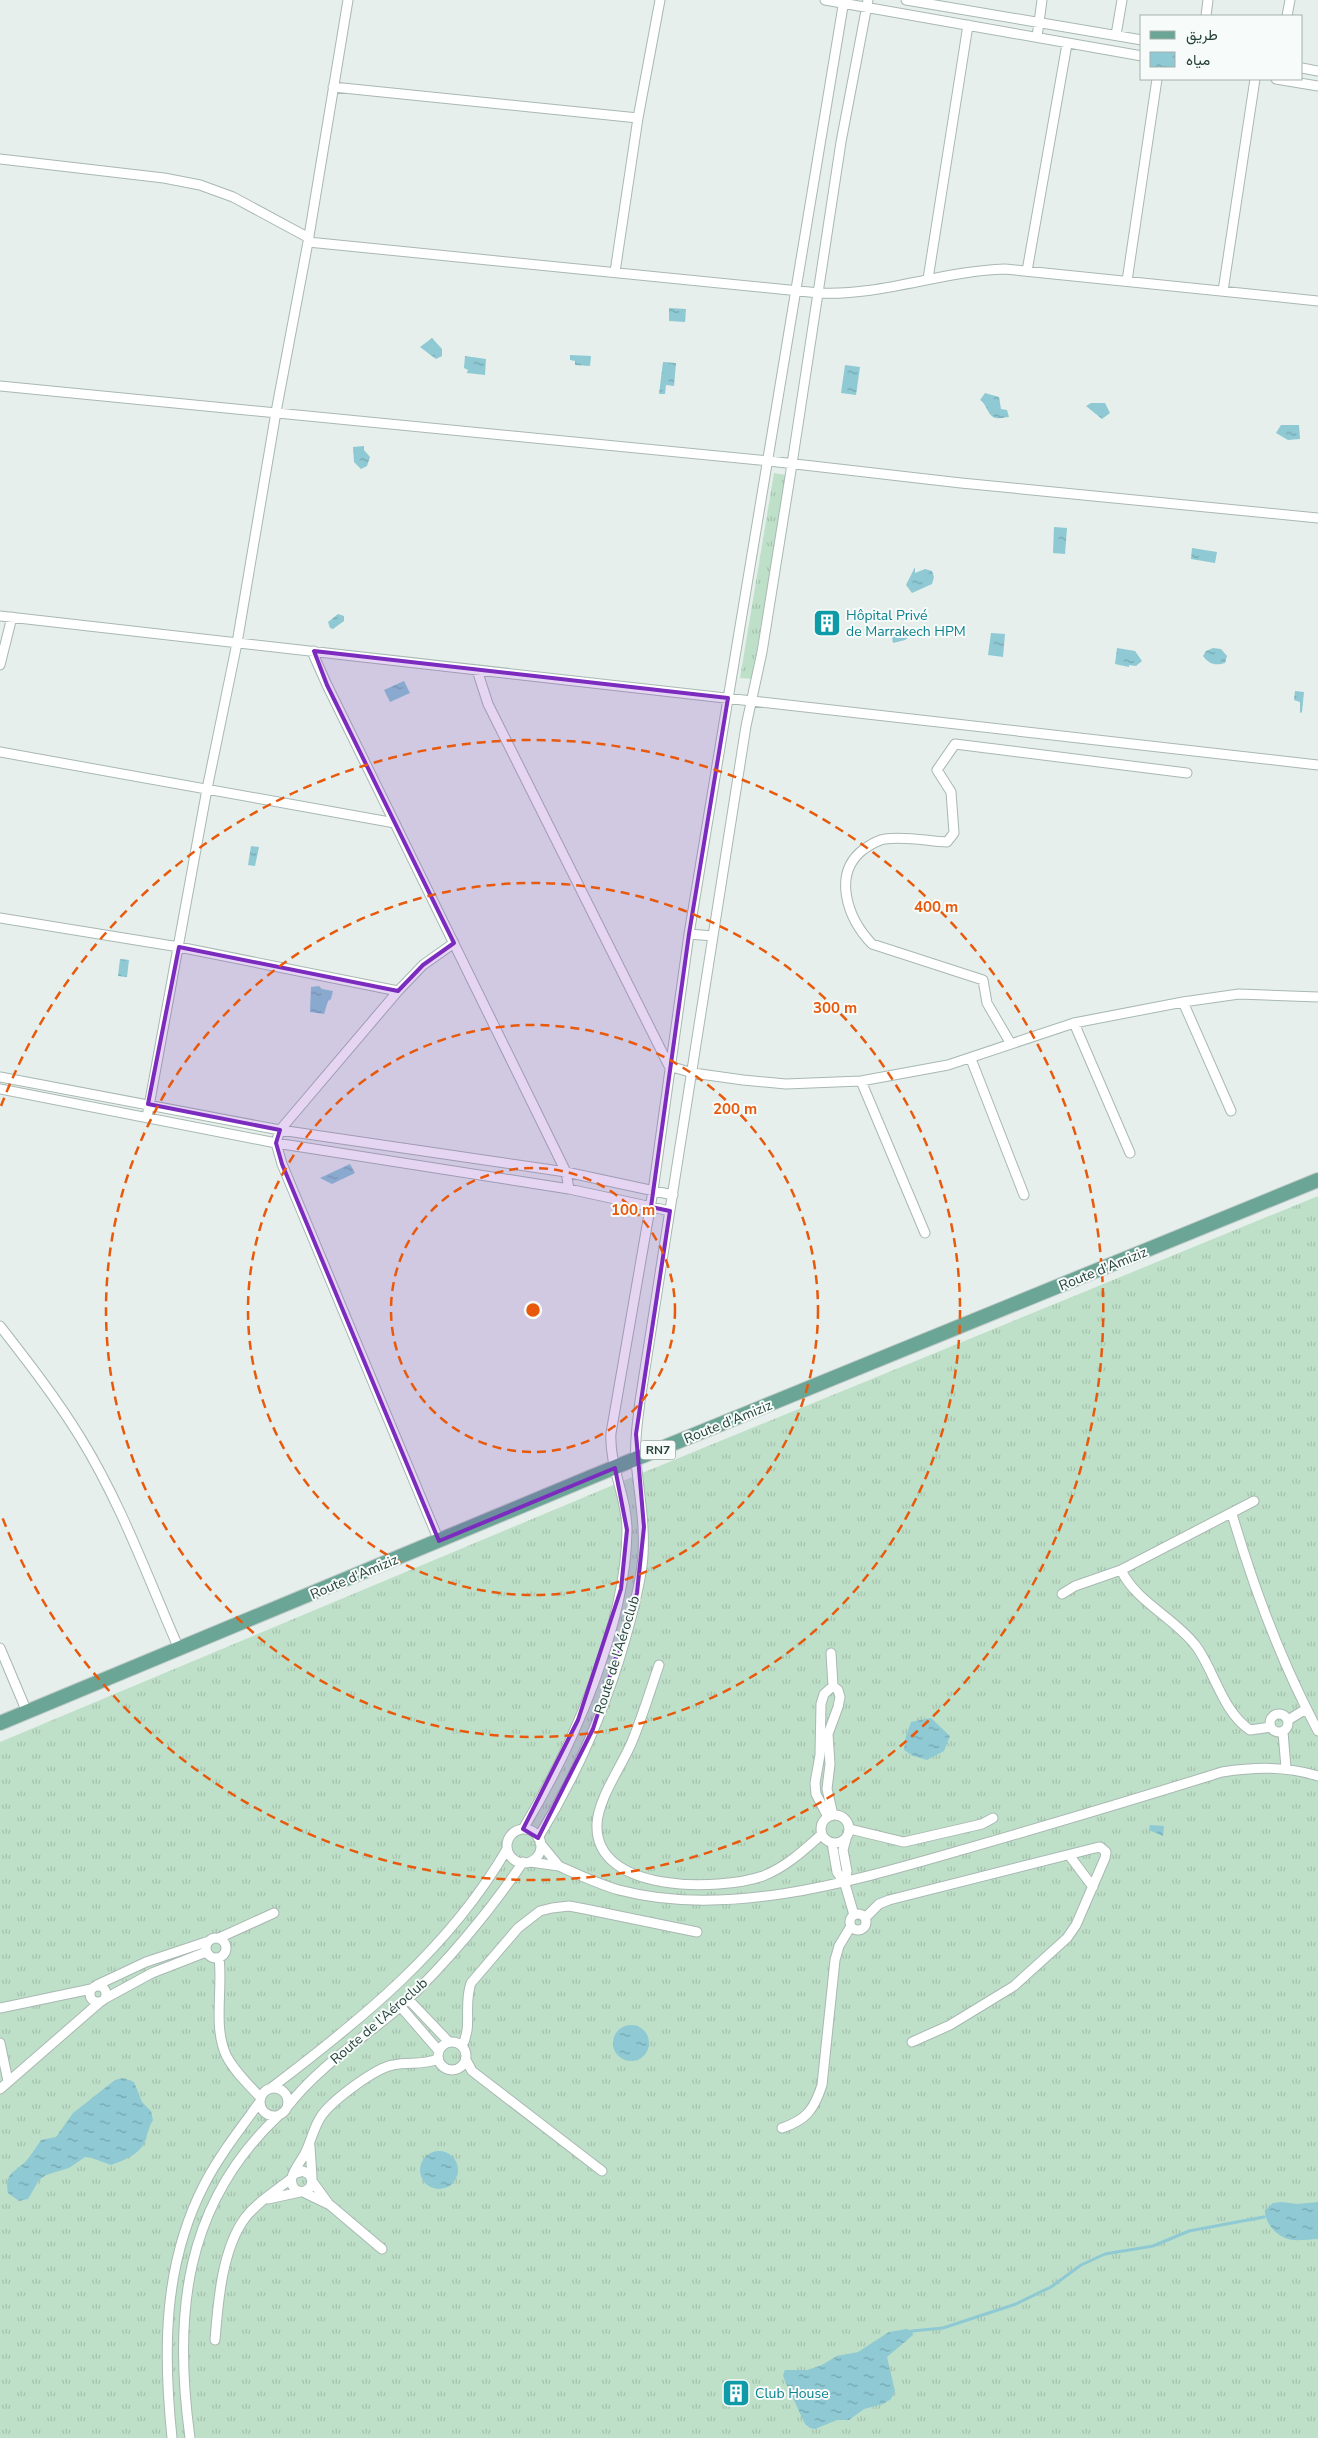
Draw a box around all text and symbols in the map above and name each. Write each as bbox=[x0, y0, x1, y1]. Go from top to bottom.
legend bbox=[1140, 15, 1303, 80]
text: طريق bbox=[1186, 25, 1218, 45]
text: مياه bbox=[1186, 50, 1210, 70]
place label: Hôpital Privé de Marrakech HPM bbox=[846, 606, 966, 641]
building icon: Hôpital Privé de Marrakech HPM bbox=[812, 608, 842, 638]
text: 400 m bbox=[914, 897, 958, 917]
text: 300 m bbox=[813, 998, 857, 1018]
text: 200 m bbox=[713, 1099, 757, 1119]
text: 100 m bbox=[611, 1200, 655, 1220]
street label: Route d'Amiziz bbox=[1056, 1242, 1150, 1295]
centre of rings bbox=[524, 1301, 542, 1319]
street label: Route d'Amiziz bbox=[681, 1395, 775, 1448]
road number: RN7 bbox=[640, 1440, 676, 1460]
street label: Route d'Amiziz bbox=[307, 1550, 401, 1604]
street label: Route de l’Aéroclub bbox=[590, 1593, 644, 1717]
street label: Route de l’Aéroclub bbox=[326, 1974, 432, 2068]
building icon: Club House bbox=[721, 2378, 751, 2408]
place label: Club House bbox=[755, 2384, 829, 2403]

